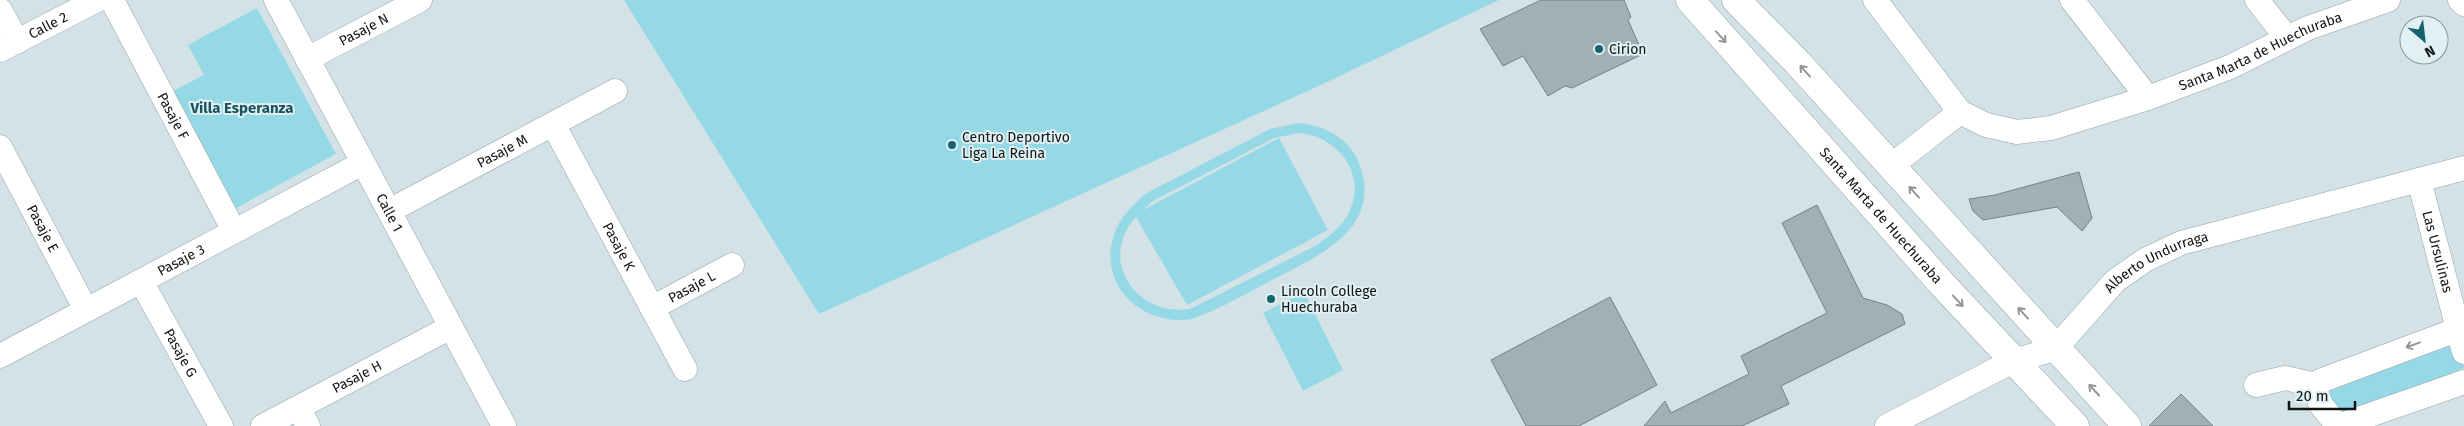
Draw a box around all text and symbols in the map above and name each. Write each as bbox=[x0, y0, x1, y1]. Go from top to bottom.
street label: Calle 2 bbox=[26, 8, 70, 42]
street label: Santa Marta de Huechuraba bbox=[2176, 8, 2344, 94]
street label: Pasaje N bbox=[336, 9, 391, 49]
north arrow bbox=[2399, 15, 2449, 65]
one-way arrow bbox=[1715, 31, 1727, 44]
place label: Cirion bbox=[1609, 41, 1647, 58]
text: N bbox=[2422, 41, 2438, 61]
marker: Cirion bbox=[1593, 43, 1605, 55]
one-way arrow bbox=[1799, 64, 1811, 77]
street label: Pasaje F bbox=[154, 89, 193, 142]
district label: Villa Esperanza bbox=[190, 99, 293, 117]
place label: Centro Deportivo Liga La Reina bbox=[962, 129, 1070, 162]
street label: Pasaje M bbox=[474, 131, 530, 171]
marker: Centro Deportivo Liga La Reina bbox=[946, 139, 958, 151]
street label: Santa Marta de Huechuraba bbox=[1816, 144, 1946, 287]
one-way arrow bbox=[1908, 185, 1920, 198]
street label: Calle 1 bbox=[373, 190, 407, 234]
street label: Pasaje E bbox=[23, 202, 62, 255]
street label: Las Ursulinas bbox=[2419, 209, 2457, 295]
street label: Pasaje K bbox=[599, 219, 639, 274]
street label: Alberto Undurraga bbox=[2100, 228, 2210, 296]
street label: Pasaje 3 bbox=[154, 240, 208, 279]
street label: Pasaje L bbox=[665, 267, 718, 306]
place label: Lincoln College Huechuraba bbox=[1281, 283, 1377, 316]
marker: Lincoln College Huechuraba bbox=[1265, 293, 1277, 305]
one-way arrow bbox=[1952, 295, 1964, 308]
one-way arrow bbox=[2017, 306, 2028, 319]
street label: Pasaje G bbox=[160, 326, 201, 380]
one-way arrow bbox=[2406, 341, 2421, 350]
street label: Pasaje H bbox=[329, 357, 384, 397]
scale bar bbox=[2289, 378, 2355, 410]
one-way arrow bbox=[2088, 384, 2100, 397]
text: 20 m bbox=[2296, 387, 2329, 405]

